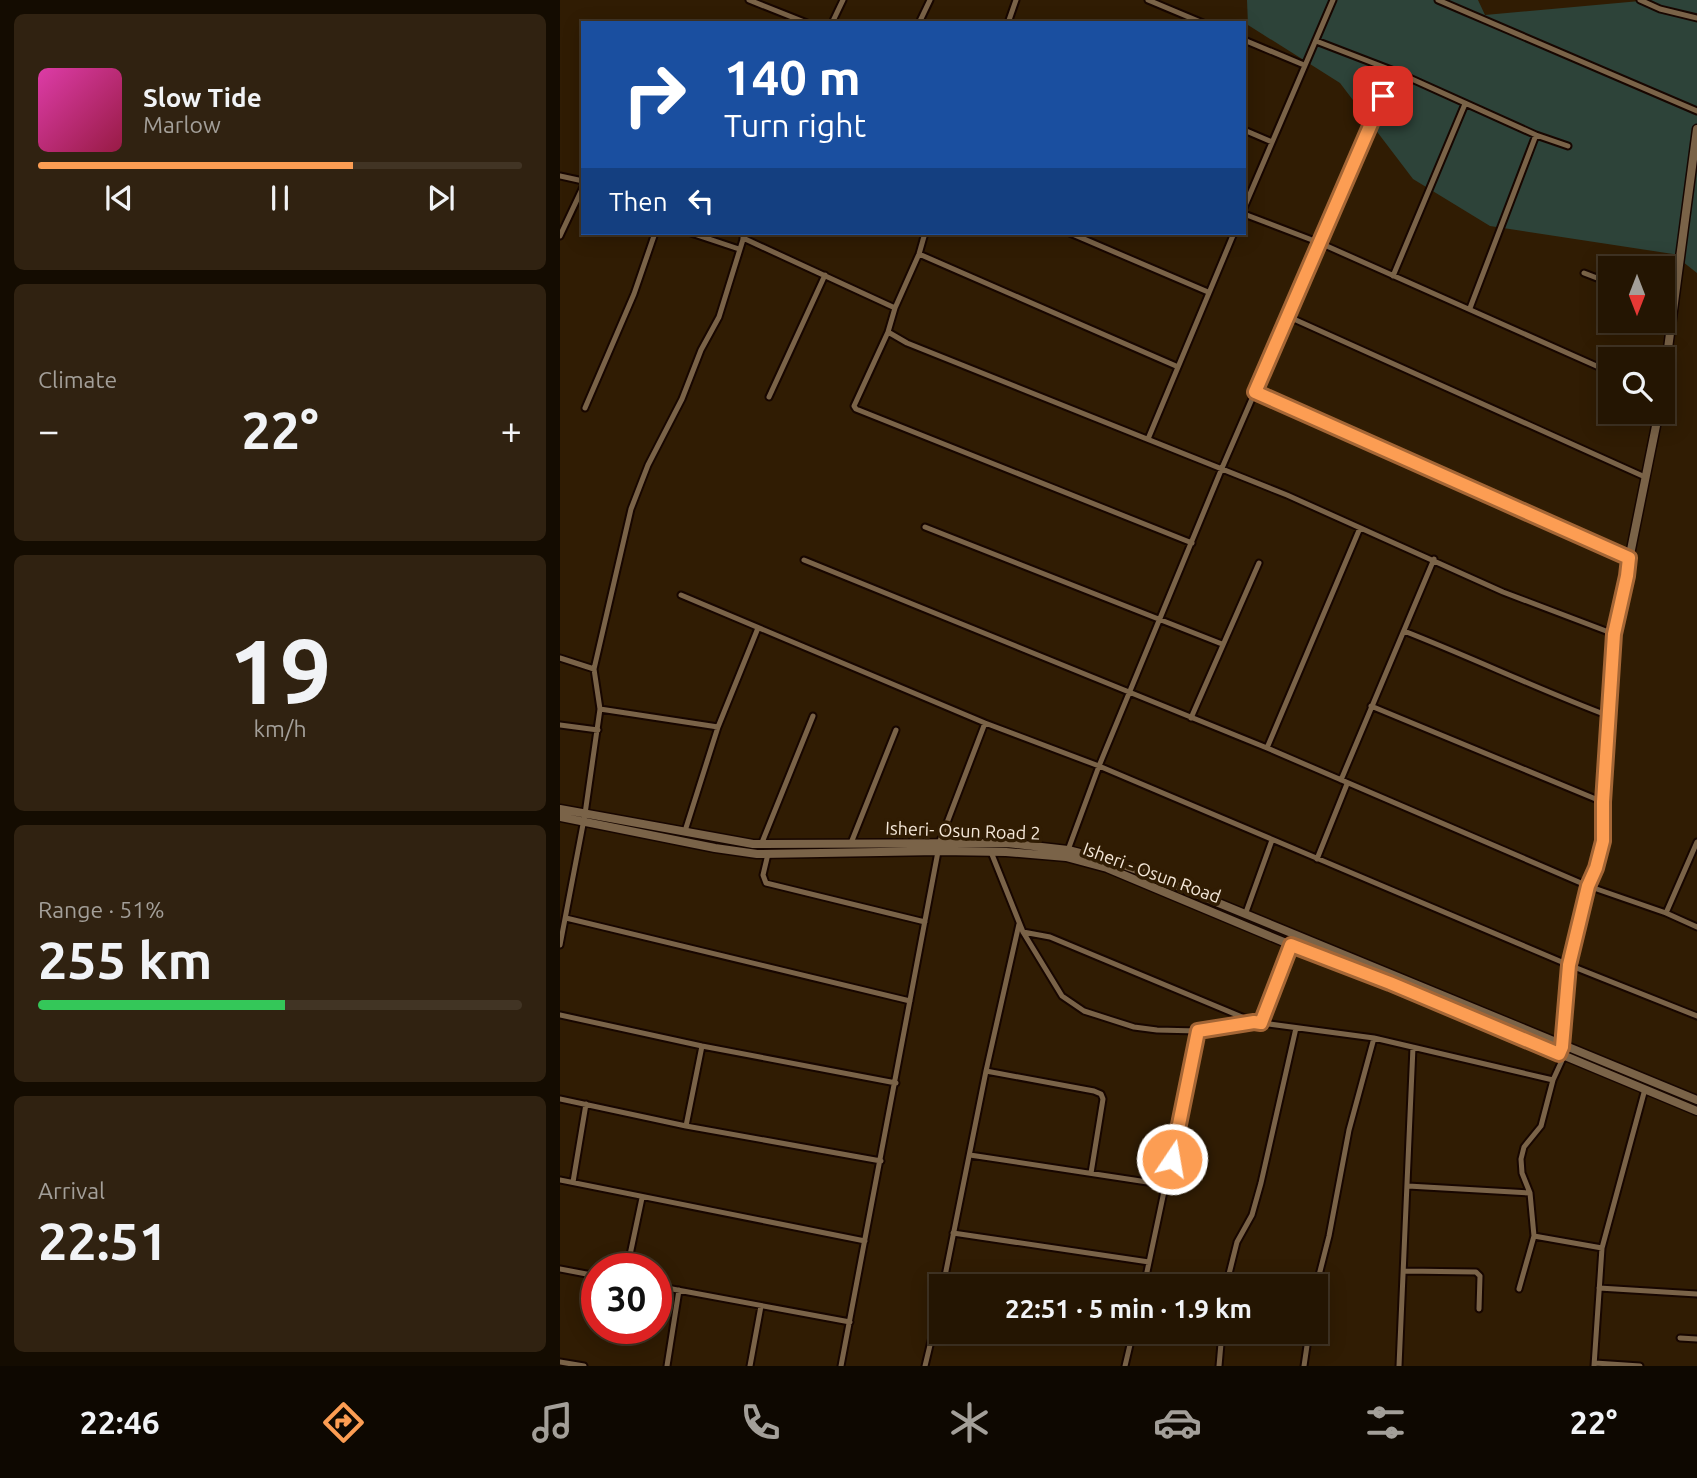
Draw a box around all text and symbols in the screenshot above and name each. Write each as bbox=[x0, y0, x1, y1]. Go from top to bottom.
icon: right bbox=[609, 49, 700, 140]
text: 140 m bbox=[724, 49, 861, 104]
pin bbox=[1353, 66, 1413, 126]
icon: arrive bbox=[1364, 77, 1402, 115]
text: Slow Tide bbox=[143, 83, 262, 112]
text: Turn right bbox=[724, 107, 866, 143]
text: Marlow bbox=[143, 112, 221, 137]
icon: previous bbox=[100, 179, 138, 217]
icon: pause bbox=[261, 179, 299, 217]
icon: next bbox=[422, 179, 460, 217]
icon: left bbox=[682, 182, 720, 220]
text: Then bbox=[609, 187, 668, 216]
north arrow bbox=[1598, 256, 1675, 332]
map controls bbox=[1598, 256, 1675, 424]
button: search bbox=[1598, 347, 1675, 424]
text: Climate bbox=[38, 367, 117, 392]
text: 22° bbox=[241, 401, 319, 459]
text: − bbox=[38, 409, 59, 451]
text: + bbox=[501, 409, 522, 451]
text: 19 bbox=[229, 619, 331, 721]
text: km/h bbox=[253, 716, 307, 741]
street label: Isheri- Osun Road 2 bbox=[885, 817, 1041, 843]
street label: Isheri - Osun Road bbox=[1080, 838, 1224, 906]
text: Range · 51% bbox=[38, 897, 165, 922]
text: 255 km bbox=[38, 931, 212, 989]
position arrow bbox=[1135, 1122, 1209, 1196]
text: Arrival bbox=[38, 1178, 105, 1203]
text: 22:51 bbox=[38, 1212, 168, 1270]
speed limit sign: 30 bbox=[581, 1253, 672, 1344]
text: 22:51 · 5 min · 1.9 km bbox=[1005, 1294, 1252, 1323]
icon: directions bbox=[319, 1398, 368, 1447]
icon: music bbox=[528, 1398, 577, 1447]
icon: phone bbox=[736, 1398, 785, 1447]
icon: climate bbox=[945, 1398, 994, 1447]
icon: car bbox=[1153, 1398, 1202, 1447]
icon: filters bbox=[1361, 1398, 1410, 1447]
text: 22:46 bbox=[80, 1404, 160, 1440]
text: 22° bbox=[1570, 1404, 1617, 1440]

